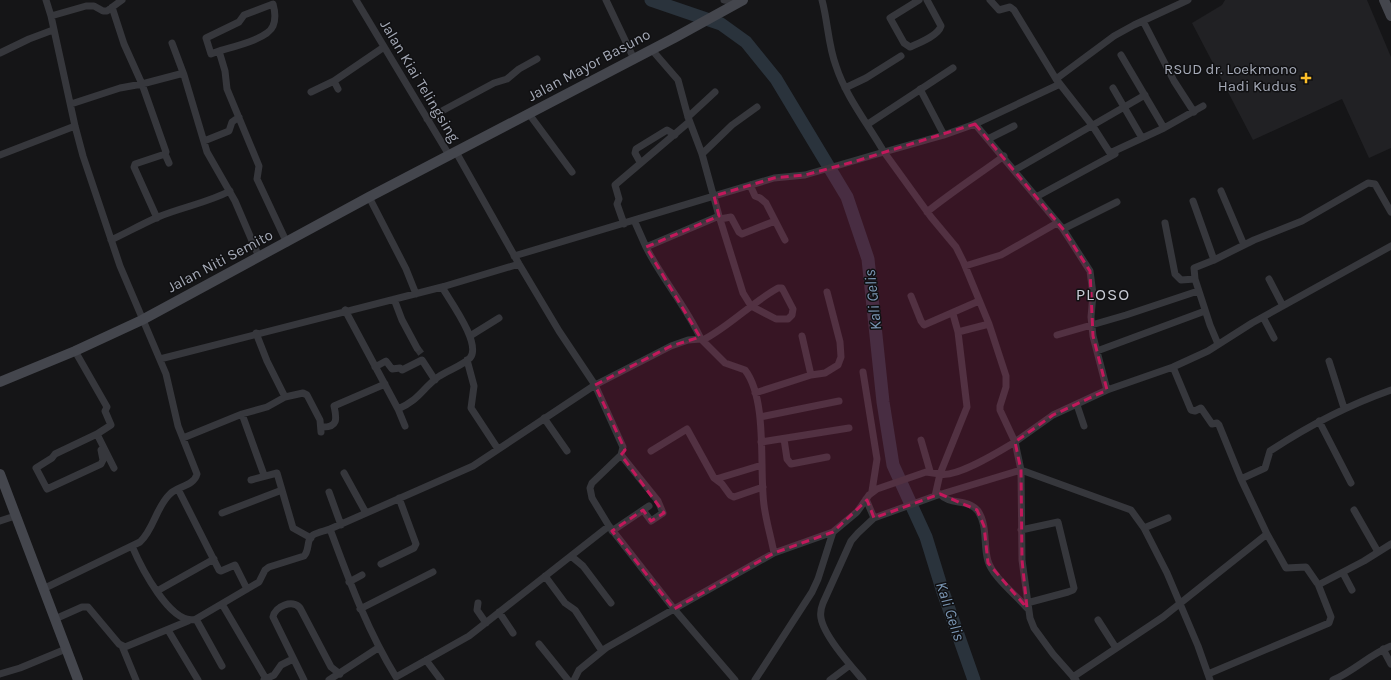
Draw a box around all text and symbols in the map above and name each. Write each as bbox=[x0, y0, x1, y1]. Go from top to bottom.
street label: Jalan Kiai Telingsing bbox=[376, 17, 464, 146]
street label: Jalan Mayor Basuno bbox=[525, 25, 653, 105]
place label: RSUD dr. Loekmono Hadi Kudus bbox=[1164, 60, 1297, 95]
marker: RSUD dr. Loekmono Hadi Kudus bbox=[1300, 72, 1312, 84]
street label: Jalan Niti Semito bbox=[164, 226, 276, 296]
water label: Kali Gelis bbox=[860, 268, 885, 331]
district label: PLOSO bbox=[1076, 284, 1130, 304]
water label: Kali Gelis bbox=[932, 579, 969, 644]

